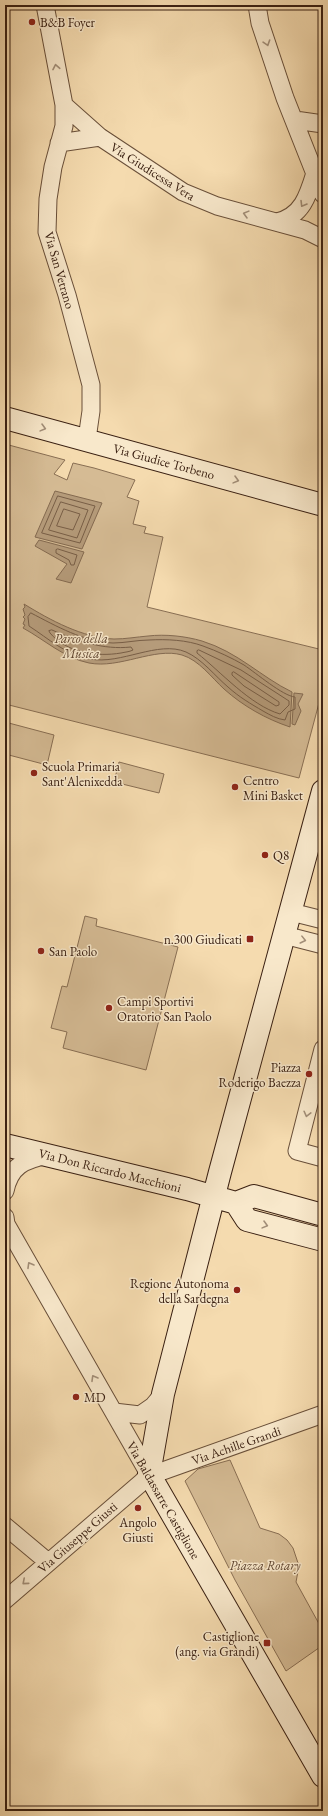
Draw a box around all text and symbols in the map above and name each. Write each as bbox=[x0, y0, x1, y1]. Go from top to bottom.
place label: B&B Foyer bbox=[40, 14, 96, 31]
marker: B&B Foyer bbox=[27, 17, 37, 27]
one-way arrow bbox=[262, 39, 271, 46]
one-way arrow bbox=[53, 64, 61, 70]
street label: Via Giudicessa Vera bbox=[107, 139, 199, 205]
one-way arrow bbox=[300, 200, 307, 207]
one-way arrow bbox=[243, 210, 250, 219]
street label: Via San Vetrano bbox=[40, 230, 79, 311]
one-way arrow bbox=[39, 423, 46, 432]
street label: Via Giudice Torbeno bbox=[111, 440, 217, 483]
one-way arrow bbox=[232, 476, 239, 484]
park label: Parco della Musica bbox=[54, 630, 108, 662]
place label: Scuola Primaria Sant'Alenixedda bbox=[42, 758, 123, 790]
marker: Scuola Primaria Sant'Alenixedda bbox=[29, 768, 39, 778]
place label: Centro Mini Basket bbox=[243, 772, 303, 804]
marker: Centro Mini Basket bbox=[230, 782, 240, 792]
place label: Q8 bbox=[273, 847, 289, 864]
marker: Q8 bbox=[260, 850, 270, 860]
place label: n.300 Giudicati bbox=[164, 931, 242, 948]
marker: n.300 Giudicati bbox=[245, 934, 255, 944]
one-way arrow bbox=[300, 935, 307, 943]
place label: San Paolo bbox=[49, 943, 97, 960]
marker: San Paolo bbox=[36, 946, 46, 956]
place label: Campi Sportivi Oratorio San Paolo bbox=[117, 993, 212, 1025]
marker: Campi Sportivi Oratorio San Paolo bbox=[104, 1003, 114, 1013]
place label: Piazza Roderigo Baezza bbox=[219, 1059, 302, 1091]
marker: Piazza Roderigo Baezza bbox=[304, 1069, 314, 1079]
one-way arrow bbox=[303, 1111, 311, 1117]
street label: Via Don Riccardo Macchioni bbox=[37, 1145, 183, 1196]
one-way arrow bbox=[262, 1220, 268, 1228]
one-way arrow bbox=[27, 1262, 34, 1269]
place label: Regione Autonoma della Sardegna bbox=[130, 1275, 230, 1307]
marker: Regione Autonoma della Sardegna bbox=[232, 1285, 242, 1295]
one-way arrow bbox=[92, 1375, 99, 1382]
place label: MD bbox=[84, 1389, 106, 1406]
marker: MD bbox=[71, 1392, 81, 1402]
street label: Via Achille Grandi bbox=[189, 1422, 283, 1469]
street label: Via Baldassarre Castiglione bbox=[123, 1438, 204, 1562]
street label: Via Giuseppe Giusti bbox=[34, 1498, 121, 1577]
marker: Angolo Giusti bbox=[133, 1503, 143, 1513]
place label: Angolo Giusti bbox=[118, 1514, 157, 1546]
park label: Piazza Rotary bbox=[230, 1557, 301, 1574]
one-way arrow bbox=[22, 1578, 30, 1585]
place label: Castiglione (ang. via Grandi) bbox=[175, 1628, 259, 1660]
marker: Castiglione (ang. via Grandi) bbox=[262, 1638, 272, 1648]

